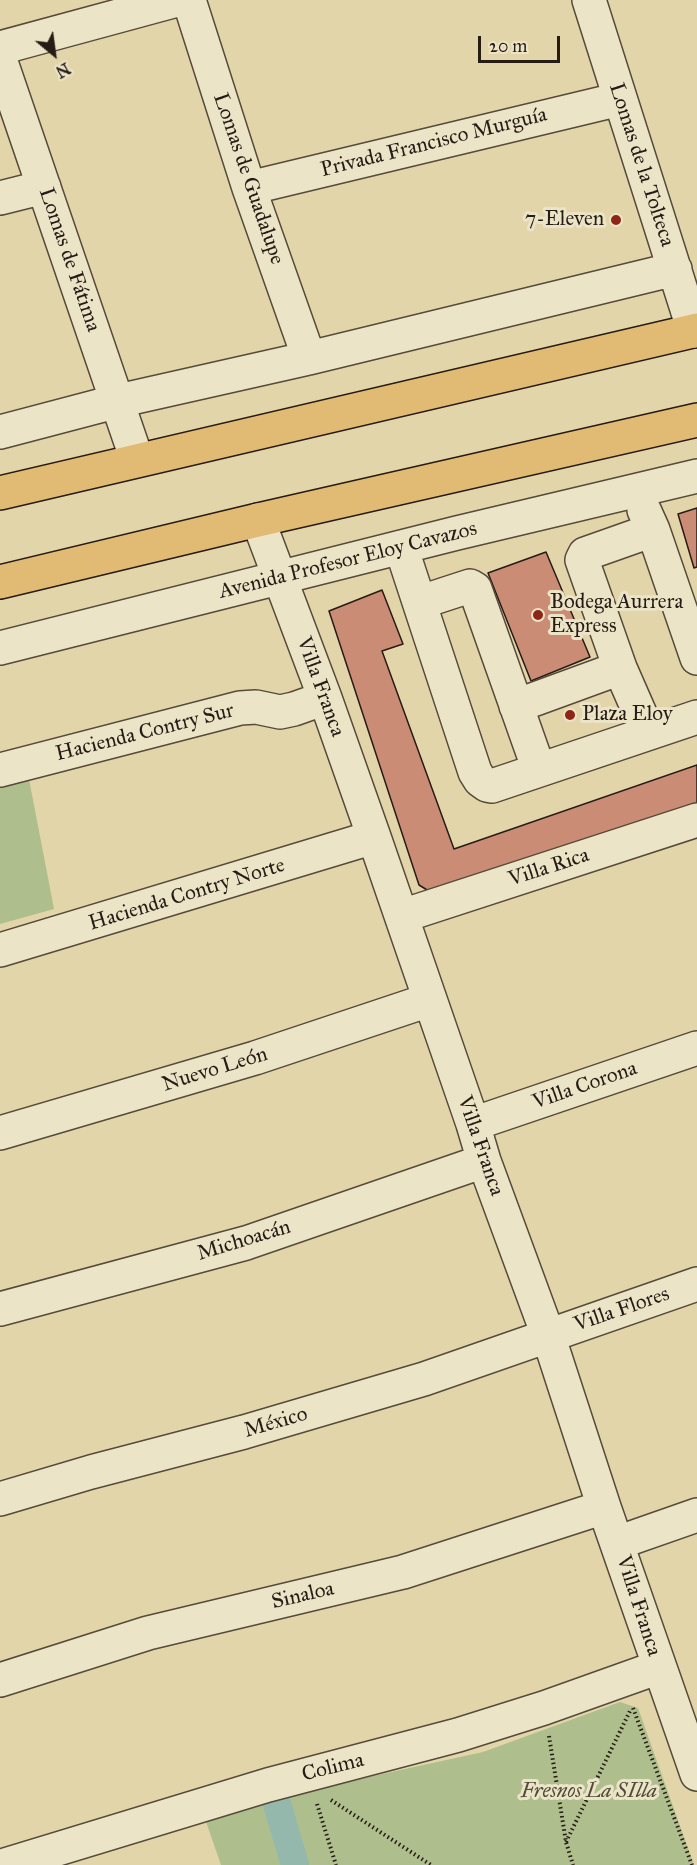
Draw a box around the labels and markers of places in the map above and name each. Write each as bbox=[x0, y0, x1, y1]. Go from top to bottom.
place label: 7-Eleven bbox=[525, 207, 604, 233]
marker: 7-Eleven bbox=[609, 213, 623, 227]
place label: Bodega Aurrera Express bbox=[550, 590, 683, 640]
marker: Bodega Aurrera Express bbox=[531, 608, 545, 622]
place label: Plaza Eloy bbox=[582, 702, 673, 728]
marker: Plaza Eloy bbox=[563, 708, 577, 722]

